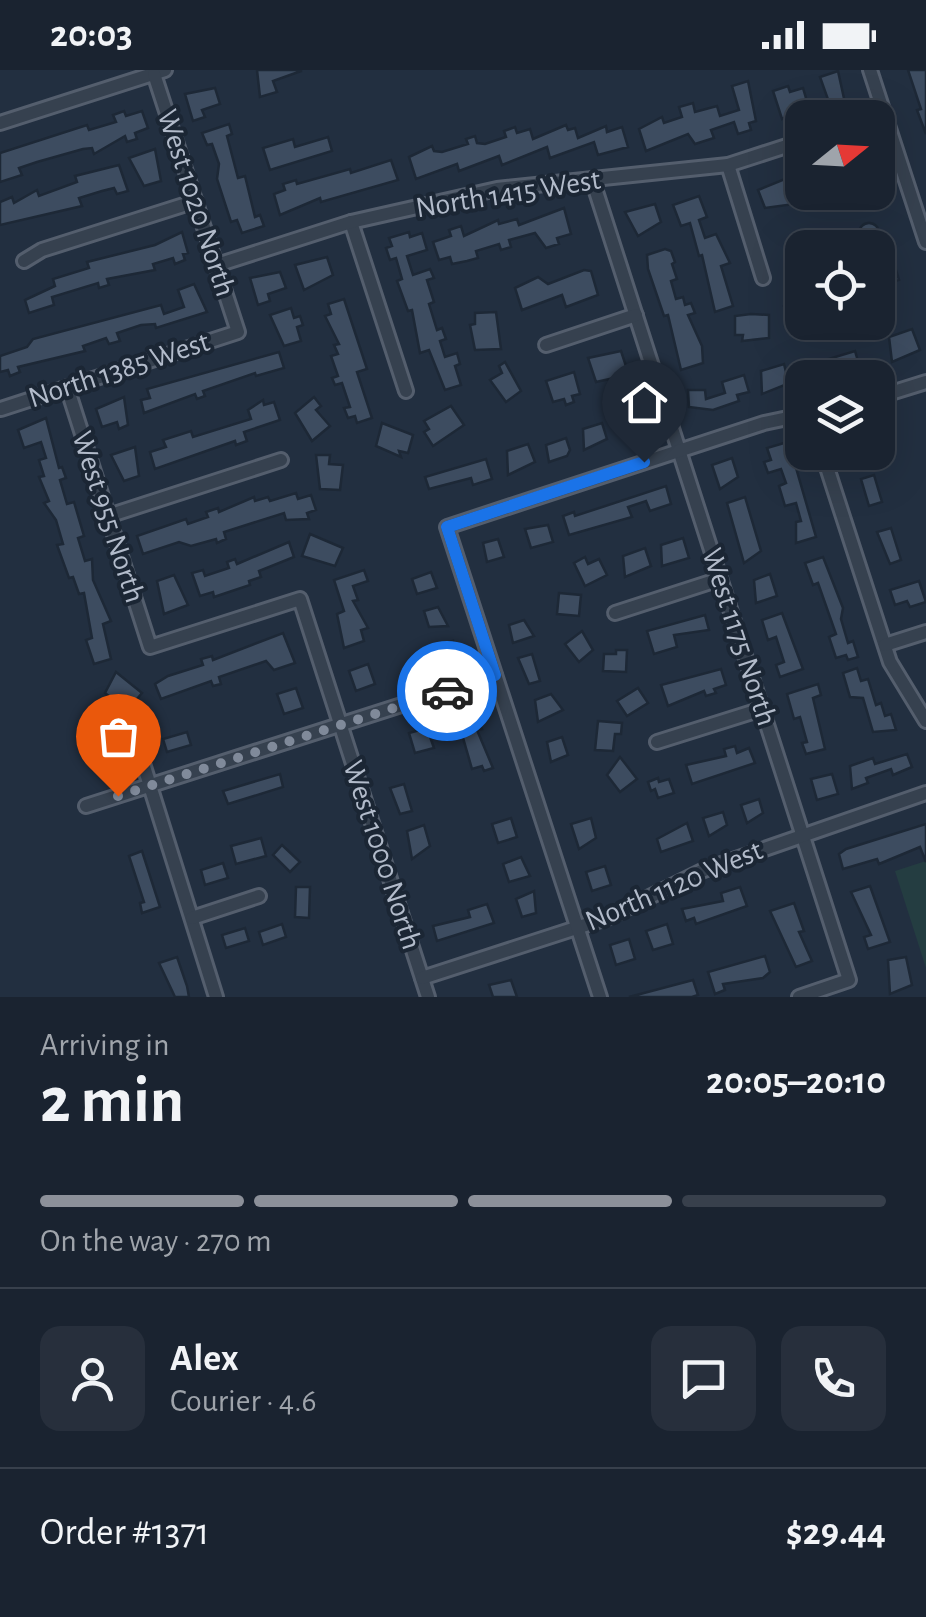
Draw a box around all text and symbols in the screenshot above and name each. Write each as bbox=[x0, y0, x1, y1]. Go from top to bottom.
text: 20:03 bbox=[50, 16, 133, 54]
north arrow bbox=[785, 100, 895, 210]
map controls bbox=[785, 100, 895, 470]
street label: West 1020 North bbox=[152, 106, 240, 300]
street label: North 1415 West bbox=[413, 165, 603, 223]
button: locate bbox=[785, 230, 895, 340]
street label: North 1385 West bbox=[25, 326, 214, 413]
pin bbox=[602, 360, 687, 463]
button: layers bbox=[785, 360, 895, 470]
icon: home bbox=[617, 375, 672, 430]
street label: West 955 North bbox=[66, 428, 150, 606]
street label: West 1175 North bbox=[696, 545, 782, 729]
courier bbox=[397, 641, 497, 741]
icon: car bbox=[420, 664, 475, 719]
pin bbox=[76, 694, 161, 797]
icon: bag bbox=[91, 709, 146, 764]
street label: West 1000 North bbox=[337, 757, 427, 953]
street label: North 1120 West bbox=[581, 835, 767, 937]
text: Arriving in bbox=[40, 1029, 169, 1061]
text: 20:05–20:10 bbox=[706, 1063, 886, 1101]
text: 2 min bbox=[40, 1069, 184, 1134]
text: On the way · 270 m bbox=[40, 1225, 272, 1257]
button: person bbox=[40, 1326, 145, 1431]
button: chat bbox=[651, 1326, 756, 1431]
button: phone bbox=[781, 1326, 886, 1431]
text: Alex bbox=[170, 1340, 239, 1378]
text: Courier · 4.6 bbox=[170, 1385, 317, 1417]
text: Order #1371 bbox=[40, 1514, 209, 1552]
text: $29.44 bbox=[786, 1514, 886, 1552]

